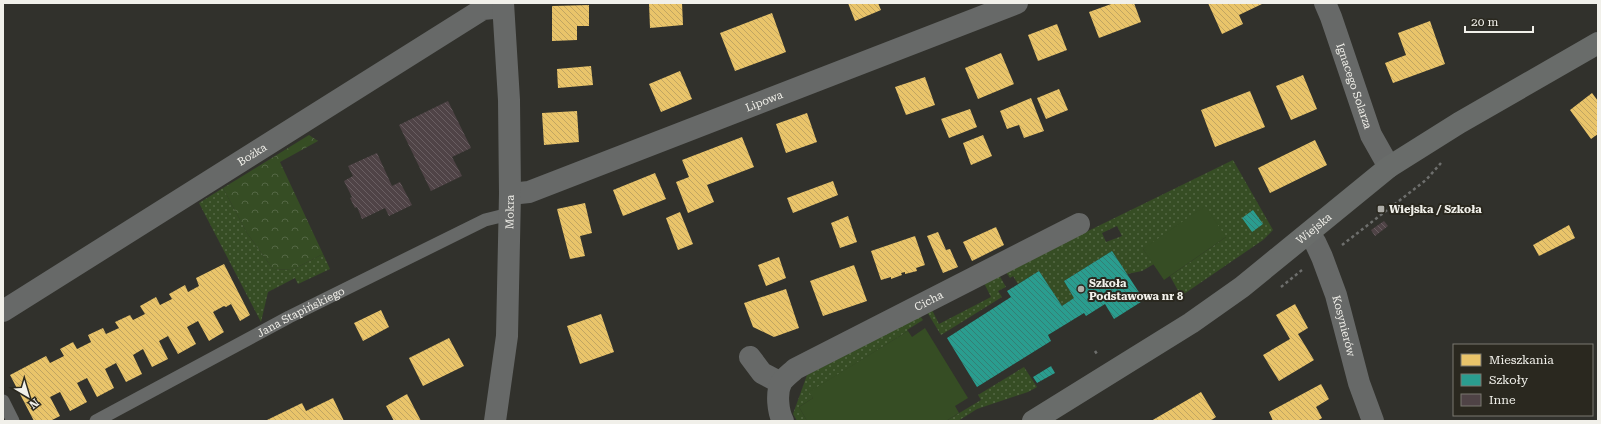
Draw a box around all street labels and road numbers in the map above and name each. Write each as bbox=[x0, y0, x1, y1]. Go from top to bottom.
street label: Ignacego Solarza bbox=[1333, 41, 1374, 131]
street label: Lipowa bbox=[744, 88, 785, 115]
street label: Bożka bbox=[235, 141, 269, 169]
street label: Mokra bbox=[503, 194, 517, 229]
street label: Wiejska bbox=[1294, 211, 1334, 247]
street label: Jana Stapińskiego bbox=[255, 284, 347, 340]
street label: Cicha bbox=[912, 288, 946, 314]
street label: Kosynierów bbox=[1329, 294, 1358, 359]

